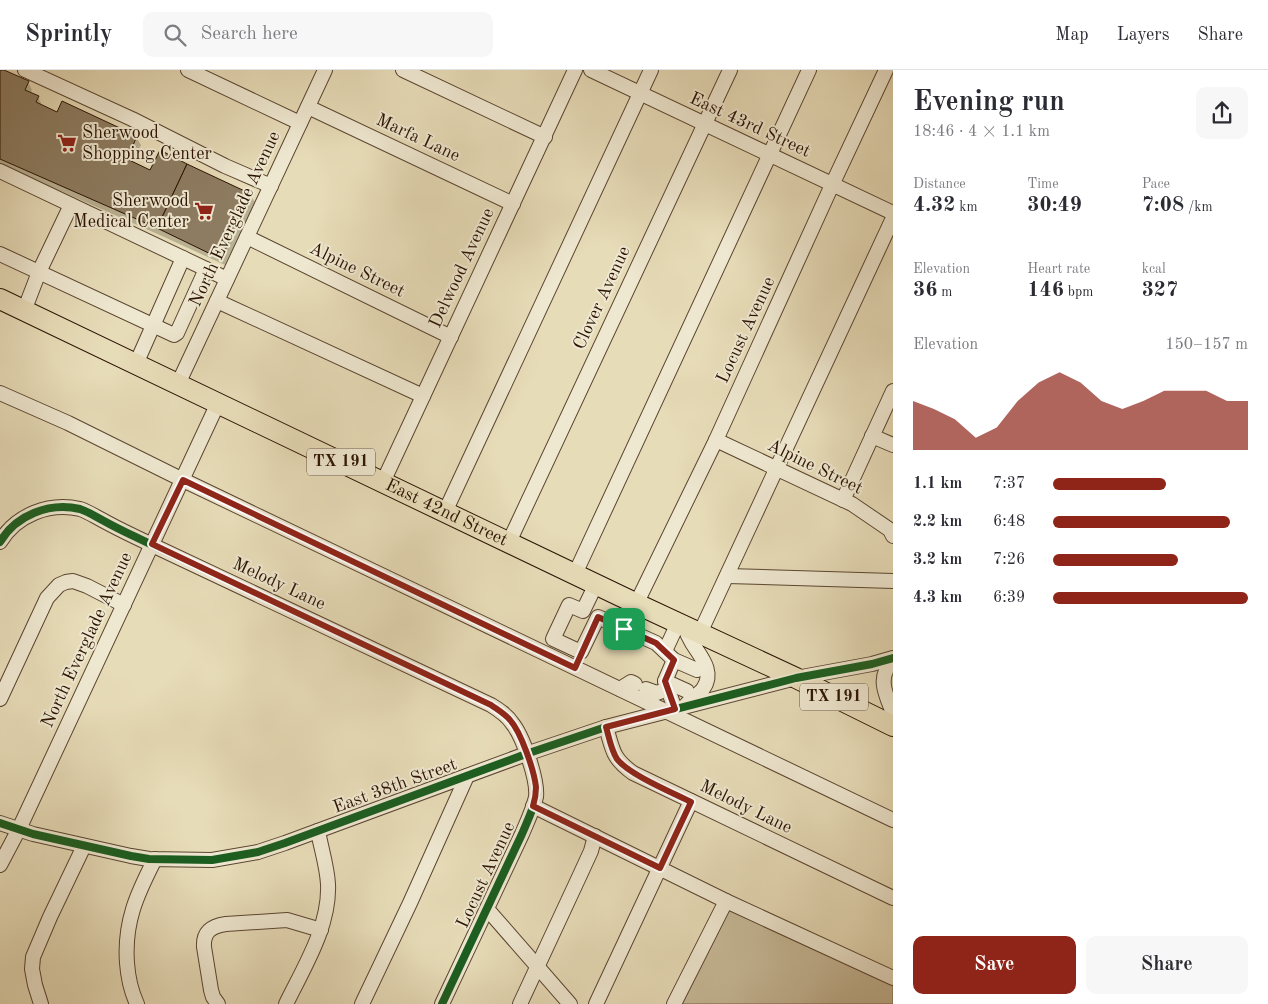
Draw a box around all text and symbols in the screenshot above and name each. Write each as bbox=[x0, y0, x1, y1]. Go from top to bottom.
search box bbox=[143, 12, 493, 57]
icon: search bbox=[161, 21, 189, 49]
text: Sprintly bbox=[25, 23, 113, 47]
text: Search here bbox=[201, 25, 298, 44]
text: Map bbox=[1055, 26, 1089, 44]
text: Layers bbox=[1117, 26, 1169, 44]
text: Share bbox=[1197, 26, 1243, 44]
button: share bbox=[1196, 87, 1248, 139]
street label: East 43rd Street bbox=[687, 89, 813, 161]
text: Evening run bbox=[913, 89, 1065, 117]
street label: Marfa Lane bbox=[373, 111, 463, 165]
place label: Sherwood Shopping Center bbox=[82, 124, 213, 163]
text: 18:46 · 4 × 1.1 km bbox=[913, 124, 1050, 140]
street label: North Everglade Avenue bbox=[186, 128, 284, 310]
supermarket icon: Sherwood Shopping Center bbox=[56, 132, 78, 154]
text: Distance bbox=[913, 177, 966, 191]
text: Time bbox=[1027, 177, 1059, 191]
text: Pace bbox=[1142, 177, 1170, 191]
place label: Sherwood Medical Center bbox=[73, 192, 190, 231]
text: 4.32 bbox=[913, 195, 955, 216]
text: 30:49 bbox=[1027, 195, 1082, 216]
text: 7:08 bbox=[1142, 195, 1184, 216]
supermarket icon: Sherwood Medical Center bbox=[193, 200, 215, 222]
text: km bbox=[955, 200, 978, 214]
text: /km bbox=[1184, 200, 1213, 214]
street label: Delwood Avenue bbox=[426, 205, 498, 331]
street label: Alpine Street bbox=[307, 239, 407, 301]
street label: Clover Avenue bbox=[570, 244, 634, 352]
text: Elevation bbox=[913, 262, 970, 276]
text: Heart rate bbox=[1027, 262, 1090, 276]
text: kcal bbox=[1142, 262, 1166, 276]
street label: Locust Avenue bbox=[714, 274, 778, 386]
text: 36 bbox=[913, 280, 937, 301]
text: 146 bbox=[1027, 280, 1064, 301]
text: 327 bbox=[1142, 280, 1178, 301]
text: m bbox=[937, 285, 952, 299]
text: bpm bbox=[1064, 285, 1093, 299]
text: Elevation bbox=[913, 337, 978, 353]
text: 150–157 m bbox=[1165, 337, 1248, 353]
street label: Alpine Street bbox=[765, 436, 865, 498]
road number: TX 191 bbox=[307, 448, 375, 476]
street label: East 42nd Street bbox=[382, 476, 510, 550]
text: 1.1 km bbox=[913, 476, 962, 492]
text: 7:37 bbox=[993, 476, 1025, 492]
text: 2.2 km bbox=[913, 514, 962, 530]
text: 6:48 bbox=[993, 514, 1025, 530]
street label: North Everglade Avenue bbox=[38, 549, 136, 731]
text: 3.2 km bbox=[913, 552, 962, 568]
text: 7:26 bbox=[993, 552, 1025, 568]
street label: Melody Lane bbox=[230, 555, 328, 613]
text: 4.3 km bbox=[913, 590, 962, 606]
text: 6:39 bbox=[993, 590, 1025, 606]
pin bbox=[603, 608, 645, 650]
icon: arrive bbox=[610, 615, 638, 643]
road number: TX 191 bbox=[800, 684, 868, 710]
street label: East 38th Street bbox=[331, 755, 459, 817]
street label: Melody Lane bbox=[697, 777, 795, 837]
street label: Locust Avenue bbox=[454, 819, 518, 931]
button: Save bbox=[913, 936, 1076, 994]
button: Share bbox=[1086, 936, 1248, 994]

